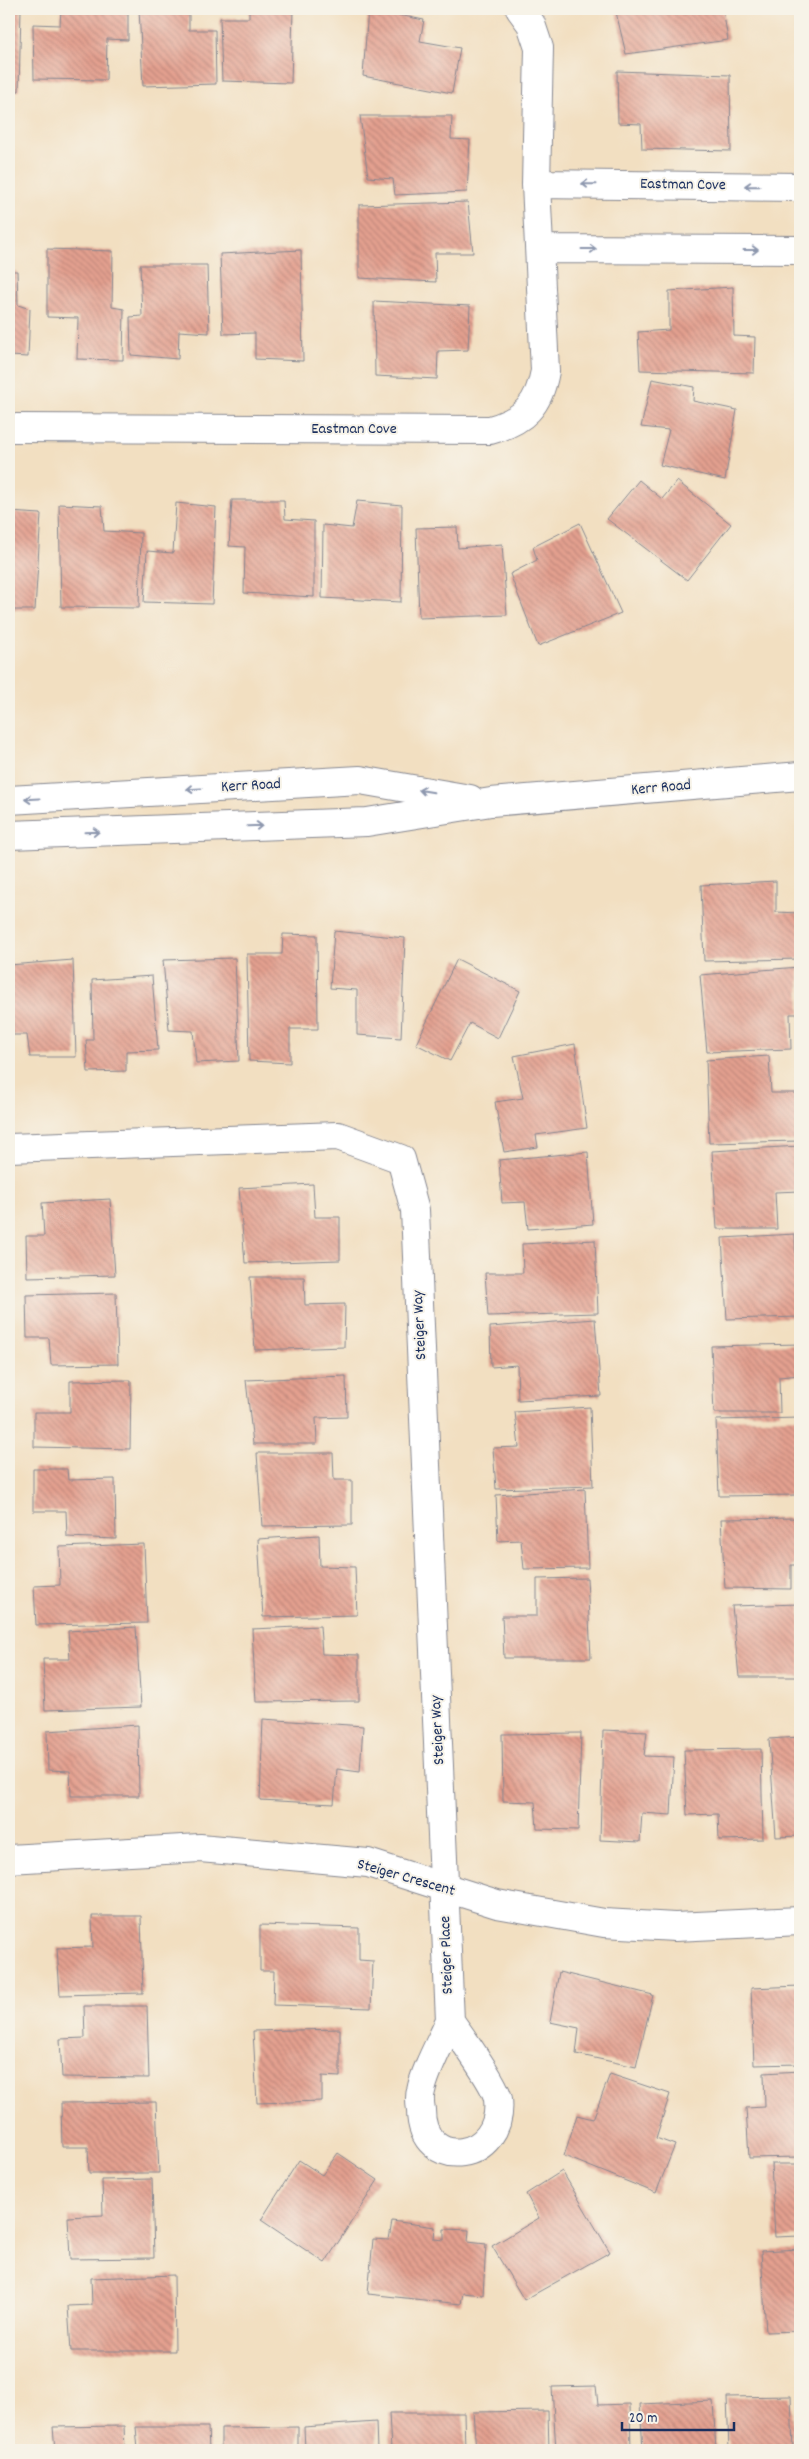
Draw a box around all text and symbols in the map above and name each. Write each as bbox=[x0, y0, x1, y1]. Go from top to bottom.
street label: Eastman Cove bbox=[640, 173, 726, 197]
one-way arrow bbox=[581, 179, 598, 189]
one-way arrow bbox=[744, 181, 760, 191]
one-way arrow bbox=[580, 244, 596, 254]
one-way arrow bbox=[742, 245, 759, 255]
street label: Eastman Cove bbox=[311, 418, 397, 441]
street label: Kerr Road bbox=[220, 773, 282, 799]
street label: Kerr Road bbox=[630, 774, 692, 802]
one-way arrow bbox=[187, 785, 203, 794]
one-way arrow bbox=[418, 786, 434, 796]
one-way arrow bbox=[25, 794, 41, 803]
one-way arrow bbox=[247, 822, 263, 831]
one-way arrow bbox=[84, 827, 100, 837]
street label: Steiger Way bbox=[407, 1289, 433, 1360]
street label: Steiger Way bbox=[425, 1694, 451, 1765]
street label: Steiger Crescent bbox=[354, 1853, 458, 1903]
street label: Steiger Place bbox=[434, 1915, 460, 1995]
scale bar bbox=[622, 2399, 734, 2431]
text: 20 m bbox=[629, 2408, 657, 2430]

